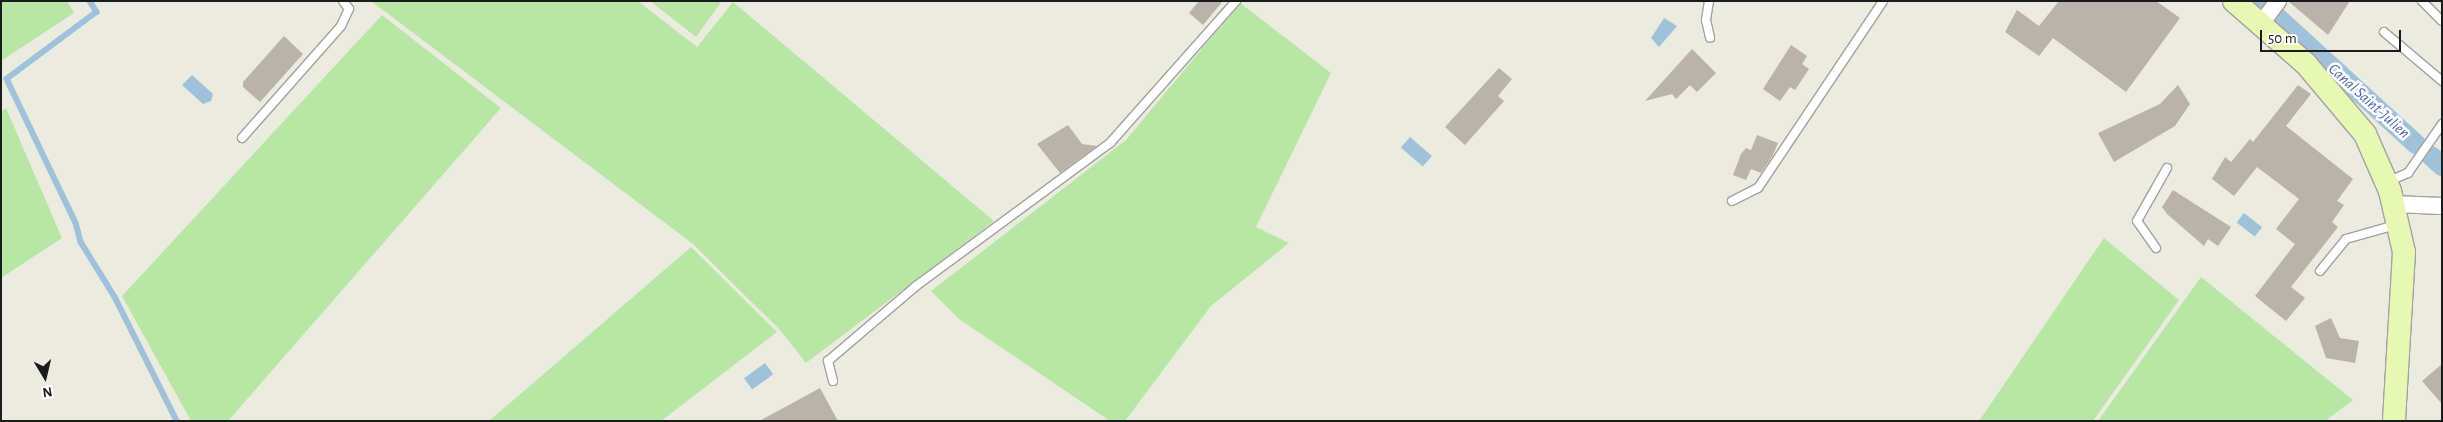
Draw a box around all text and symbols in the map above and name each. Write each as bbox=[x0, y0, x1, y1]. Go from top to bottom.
scale bar bbox=[2263, 20, 2404, 52]
text: 50 m bbox=[2268, 31, 2297, 46]
water label: Canal Saint-Julien bbox=[2324, 59, 2414, 143]
north arrow bbox=[20, 352, 70, 402]
text: N bbox=[41, 384, 53, 399]

